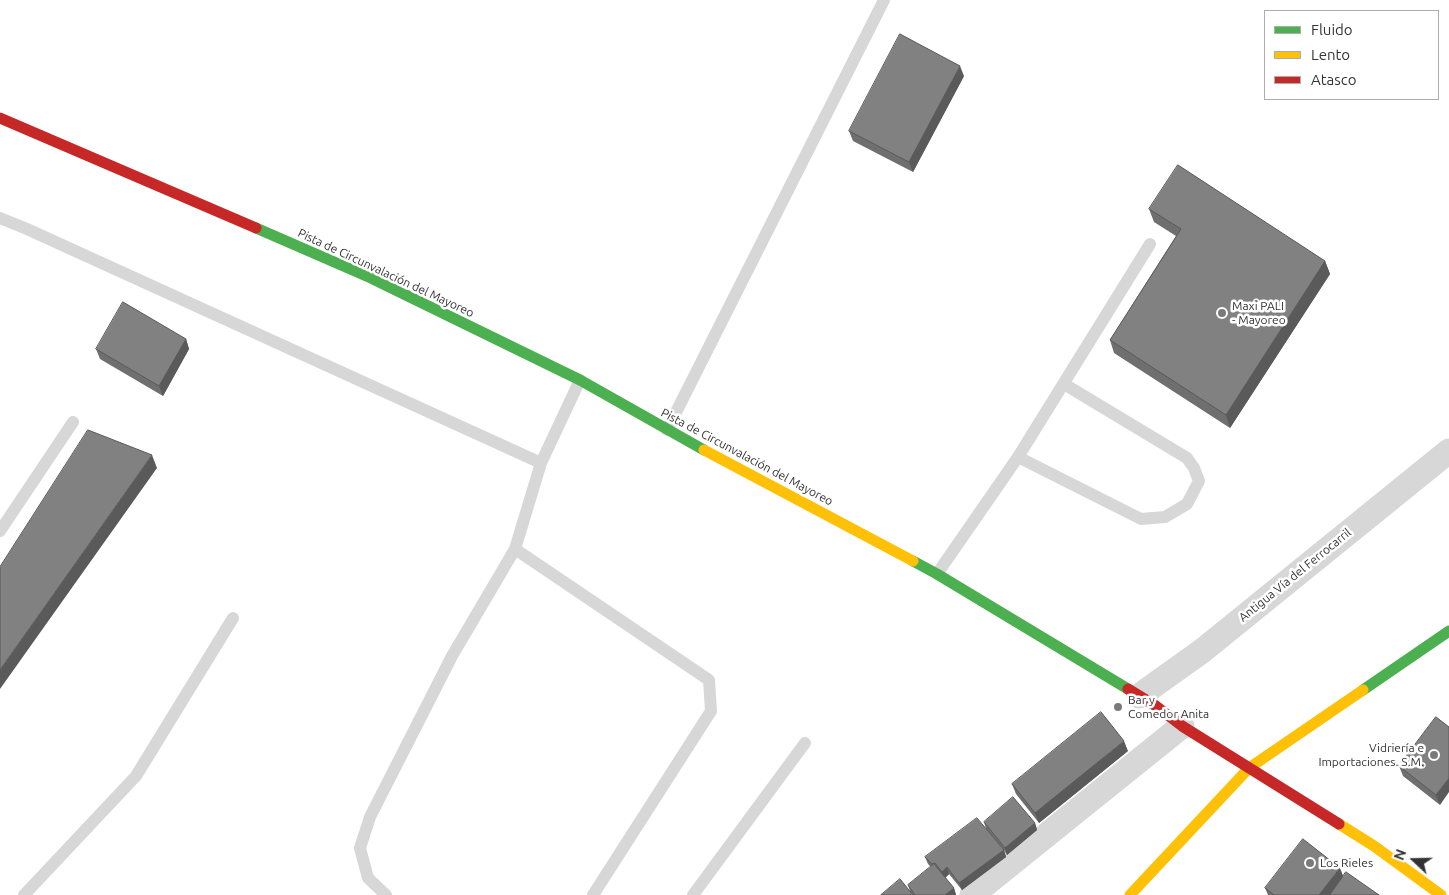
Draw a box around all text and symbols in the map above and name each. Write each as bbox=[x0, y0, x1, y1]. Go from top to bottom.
legend bbox=[1264, 10, 1439, 100]
text: Fluido bbox=[1311, 21, 1353, 38]
text: Lento bbox=[1311, 46, 1350, 63]
text: Atasco bbox=[1311, 71, 1357, 88]
street label: Pista de Circunvalación del Mayoreo bbox=[296, 226, 476, 320]
place label: Maxi PALI - Mayoreo bbox=[1232, 299, 1286, 327]
marker: Maxi PALI - Mayoreo bbox=[1216, 307, 1228, 319]
street label: Pista de Circunvalación del Mayoreo bbox=[658, 405, 836, 509]
street label: Antigua Vía del Ferrocarril bbox=[1236, 525, 1354, 625]
place label: Bar y Comedor Anita bbox=[1128, 693, 1209, 721]
marker: Bar y Comedor Anita bbox=[1112, 701, 1124, 713]
place label: Vidriería e Importaciones. S.M. bbox=[1318, 741, 1424, 769]
marker: Vidriería e Importaciones. S.M. bbox=[1428, 749, 1440, 761]
north arrow bbox=[1389, 835, 1439, 885]
text: N bbox=[1391, 847, 1409, 862]
place label: Los Rieles bbox=[1320, 856, 1373, 870]
marker: Los Rieles bbox=[1304, 857, 1316, 869]

